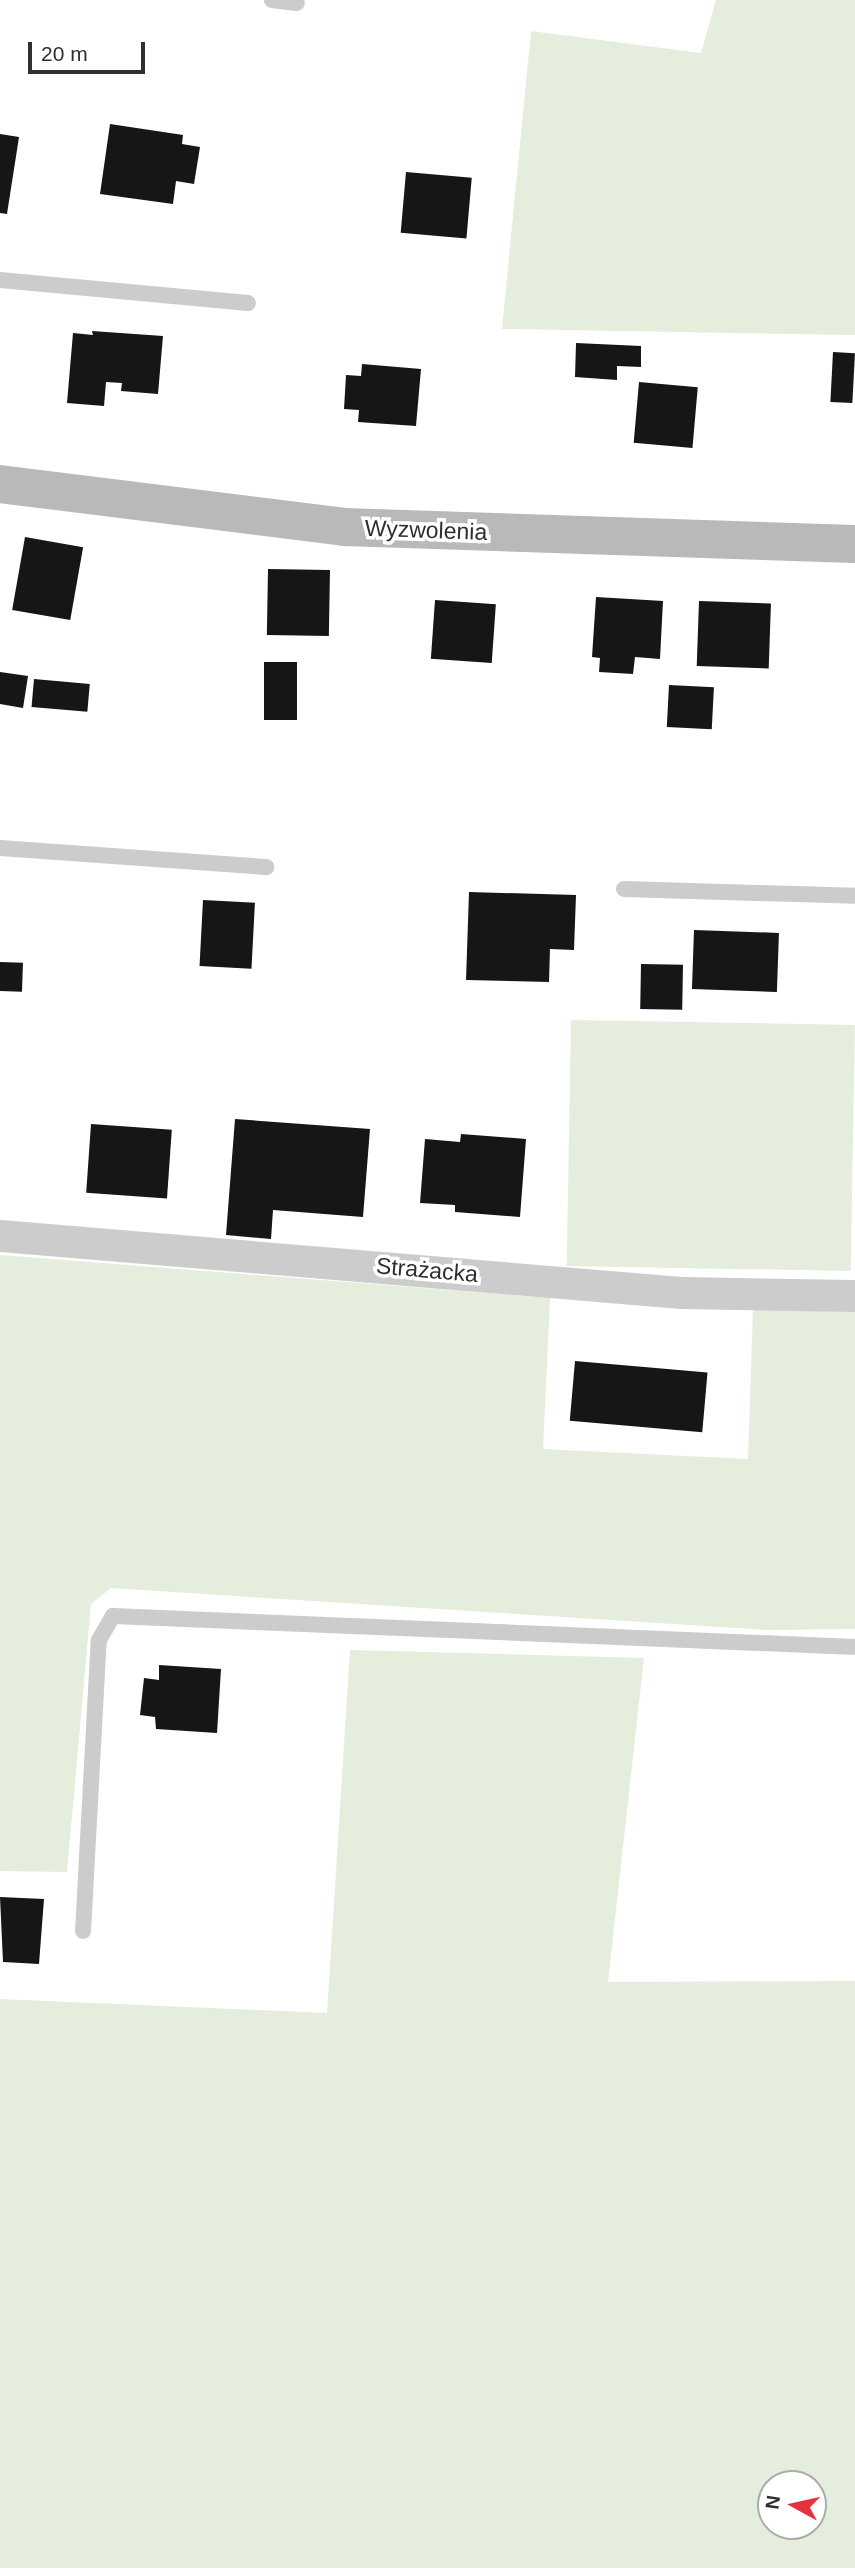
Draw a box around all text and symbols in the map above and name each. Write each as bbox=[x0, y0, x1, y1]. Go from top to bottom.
scale bar bbox=[32, 28, 149, 72]
text: 20 m bbox=[41, 42, 88, 65]
street label: Wyzwolenia bbox=[364, 514, 488, 546]
street label: Strażacka bbox=[375, 1252, 479, 1288]
north arrow bbox=[757, 2470, 827, 2540]
text: N bbox=[761, 2494, 784, 2511]

